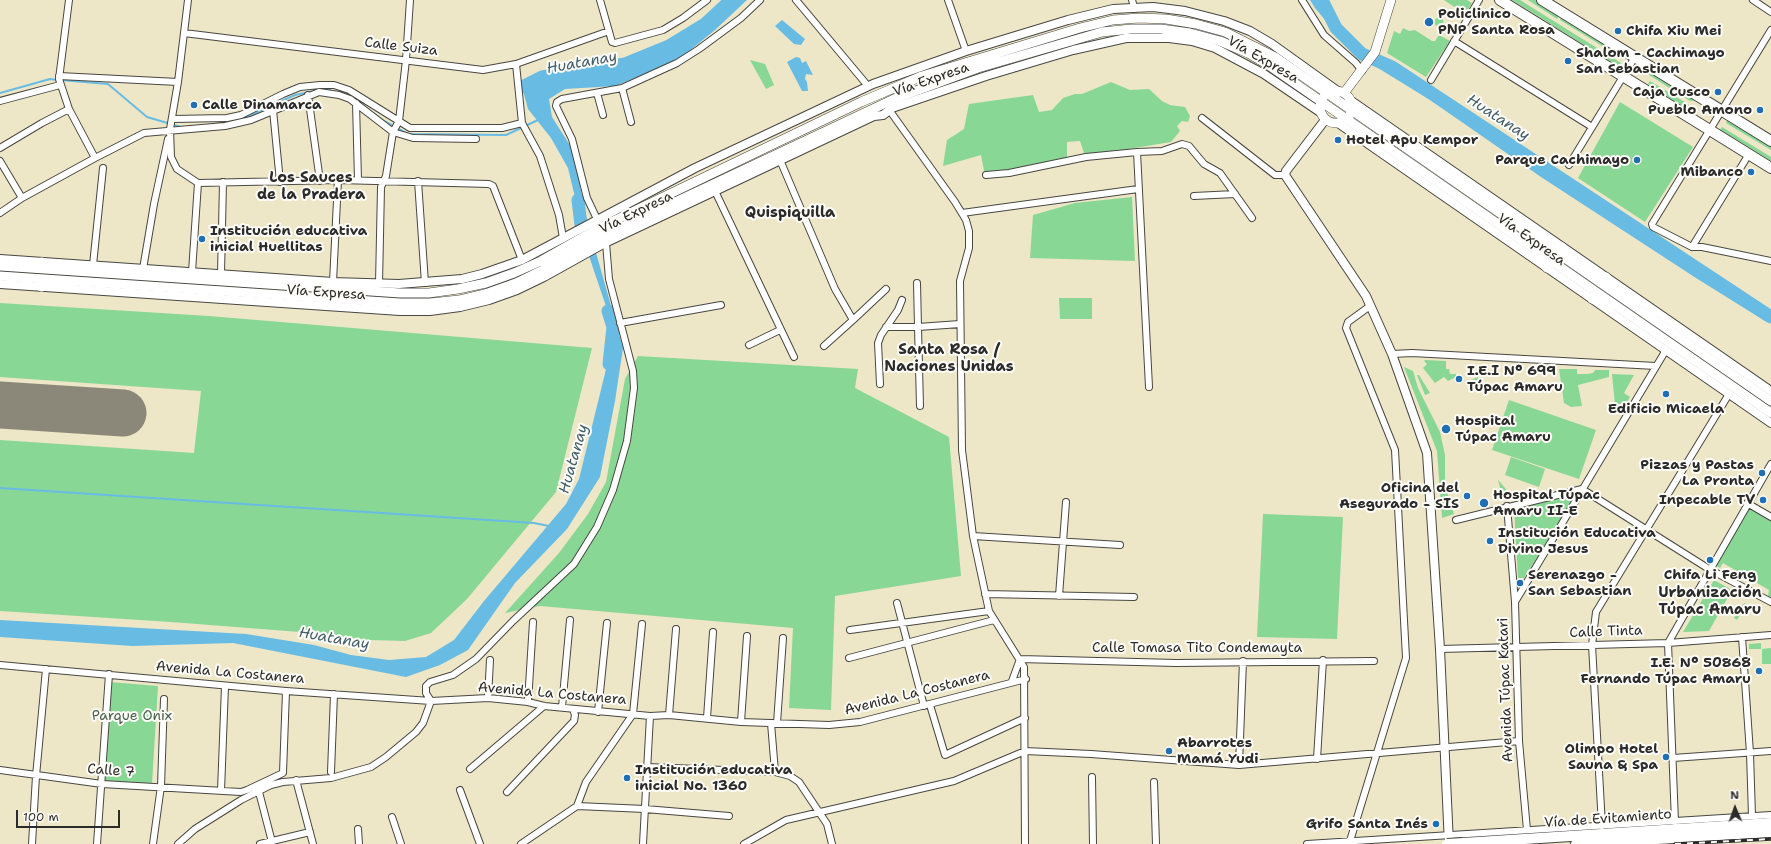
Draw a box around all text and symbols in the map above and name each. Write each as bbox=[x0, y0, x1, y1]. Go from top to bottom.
place label: Policlinico PNP Santa Rosa bbox=[1438, 6, 1555, 38]
marker: Policlinico PNP Santa Rosa bbox=[1423, 16, 1435, 28]
place label: Chifa Xiu Mei bbox=[1626, 23, 1722, 39]
marker: Chifa Xiu Mei bbox=[1613, 26, 1623, 36]
street label: Vía Expresa bbox=[1224, 33, 1302, 87]
street label: Calle Suiza bbox=[363, 34, 439, 60]
place label: Shalom - Cachimayo San Sebastian bbox=[1576, 45, 1725, 78]
water label: Huatanay bbox=[545, 48, 619, 78]
marker: Shalom - Cachimayo San Sebastian bbox=[1563, 56, 1573, 66]
street label: Vía Expresa bbox=[891, 59, 971, 101]
place label: Caja Cusco bbox=[1633, 84, 1710, 100]
marker: Caja Cusco bbox=[1713, 87, 1723, 97]
water label: Huatanay bbox=[1463, 91, 1533, 145]
place label: Calle Dinamarca bbox=[202, 97, 322, 113]
marker: Calle Dinamarca bbox=[189, 100, 199, 110]
place label: Pueblo Amono bbox=[1648, 102, 1752, 118]
marker: Pueblo Amono bbox=[1755, 105, 1765, 115]
place label: Hotel Apu Kempor bbox=[1346, 132, 1478, 148]
marker: Hotel Apu Kempor bbox=[1333, 135, 1343, 145]
place label: Parque Cachimayo bbox=[1495, 152, 1629, 168]
marker: Parque Cachimayo bbox=[1632, 155, 1642, 165]
place label: Mibanco bbox=[1680, 164, 1743, 180]
marker: Mibanco bbox=[1746, 167, 1756, 177]
district label: Los Sauces de la Pradera bbox=[257, 169, 365, 204]
street label: Vía Expresa bbox=[597, 188, 675, 238]
district label: Quispiquilla bbox=[745, 204, 835, 222]
street label: Vía Expresa bbox=[1494, 210, 1568, 270]
place label: Institución educativa inicial Huellitas bbox=[210, 223, 367, 256]
marker: Institución educativa inicial Huellitas bbox=[197, 234, 207, 244]
street label: Vía Expresa bbox=[286, 282, 366, 304]
district label: Santa Rosa / Naciones Unidas bbox=[884, 341, 1014, 376]
place label: I.E.I Nº 699 Túpac Amaru bbox=[1467, 363, 1563, 396]
marker: I.E.I Nº 699 Túpac Amaru bbox=[1454, 374, 1464, 384]
marker: Edificio Micaela bbox=[1661, 389, 1671, 399]
place label: Edificio Micaela bbox=[1608, 401, 1724, 417]
place label: Hospital Túpac Amaru bbox=[1455, 413, 1551, 446]
water label: Huatanay bbox=[556, 422, 592, 496]
marker: Hospital Túpac Amaru bbox=[1440, 423, 1452, 435]
place label: Pizzas y Pastas La Pronta bbox=[1640, 457, 1754, 490]
marker: Pizzas y Pastas La Pronta bbox=[1757, 468, 1767, 478]
place label: Oficina del Asegurado - SIS bbox=[1339, 480, 1459, 512]
place label: Hospital Túpac Amaru II-E bbox=[1493, 487, 1600, 520]
marker: Oficina del Asegurado - SIS bbox=[1462, 491, 1472, 501]
place label: Inpecable TV bbox=[1659, 492, 1755, 508]
marker: Inpecable TV bbox=[1758, 495, 1768, 505]
marker: Hospital Túpac Amaru II-E bbox=[1478, 497, 1490, 509]
place label: Institución Educativa Divino Jesus bbox=[1498, 525, 1656, 558]
marker: Institución Educativa Divino Jesus bbox=[1485, 536, 1495, 546]
marker: Chifa Li Feng bbox=[1705, 555, 1715, 565]
place label: Serenazgo - San Sebastian bbox=[1528, 567, 1632, 600]
place label: Chifa Li Feng bbox=[1664, 567, 1756, 583]
marker: Serenazgo - San Sebastian bbox=[1515, 578, 1525, 588]
district label: Urbanización Túpac Amaru bbox=[1658, 584, 1762, 619]
street label: Avenida Túpac Katari bbox=[1495, 617, 1517, 763]
street label: Calle Tinta bbox=[1569, 622, 1643, 642]
water label: Huatanay bbox=[297, 624, 371, 654]
street label: Calle Tomasa Tito Condemayta bbox=[1092, 640, 1302, 656]
place label: I.E. Nº 50868 Fernando Túpac Amaru bbox=[1580, 655, 1751, 688]
street label: Avenida La Costanera bbox=[155, 658, 305, 688]
marker: I.E. Nº 50868 Fernando Túpac Amaru bbox=[1754, 666, 1764, 676]
street label: Avenida La Costanera bbox=[843, 667, 991, 719]
street label: Avenida La Costanera bbox=[477, 679, 627, 709]
park label: Parque Onix bbox=[92, 708, 172, 724]
place label: Abarrotes Mamá Yudi bbox=[1177, 735, 1259, 768]
place label: Olimpo Hotel Sauna & Spa bbox=[1565, 741, 1658, 774]
marker: Abarrotes Mamá Yudi bbox=[1164, 746, 1174, 756]
marker: Olimpo Hotel Sauna & Spa bbox=[1661, 752, 1671, 762]
street label: Calle 7 bbox=[87, 761, 135, 781]
place label: Institución educativa inicial No. 1360 bbox=[635, 762, 792, 794]
marker: Institución educativa inicial No. 1360 bbox=[622, 773, 632, 783]
north arrow bbox=[1715, 788, 1755, 828]
text: N bbox=[1730, 788, 1739, 803]
scale bar bbox=[18, 802, 122, 828]
street label: Vía de Evitamiento bbox=[1544, 806, 1672, 832]
text: 100 m bbox=[23, 809, 59, 825]
place label: Grifo Santa Inés bbox=[1306, 816, 1428, 832]
marker: Grifo Santa Inés bbox=[1431, 819, 1441, 829]

